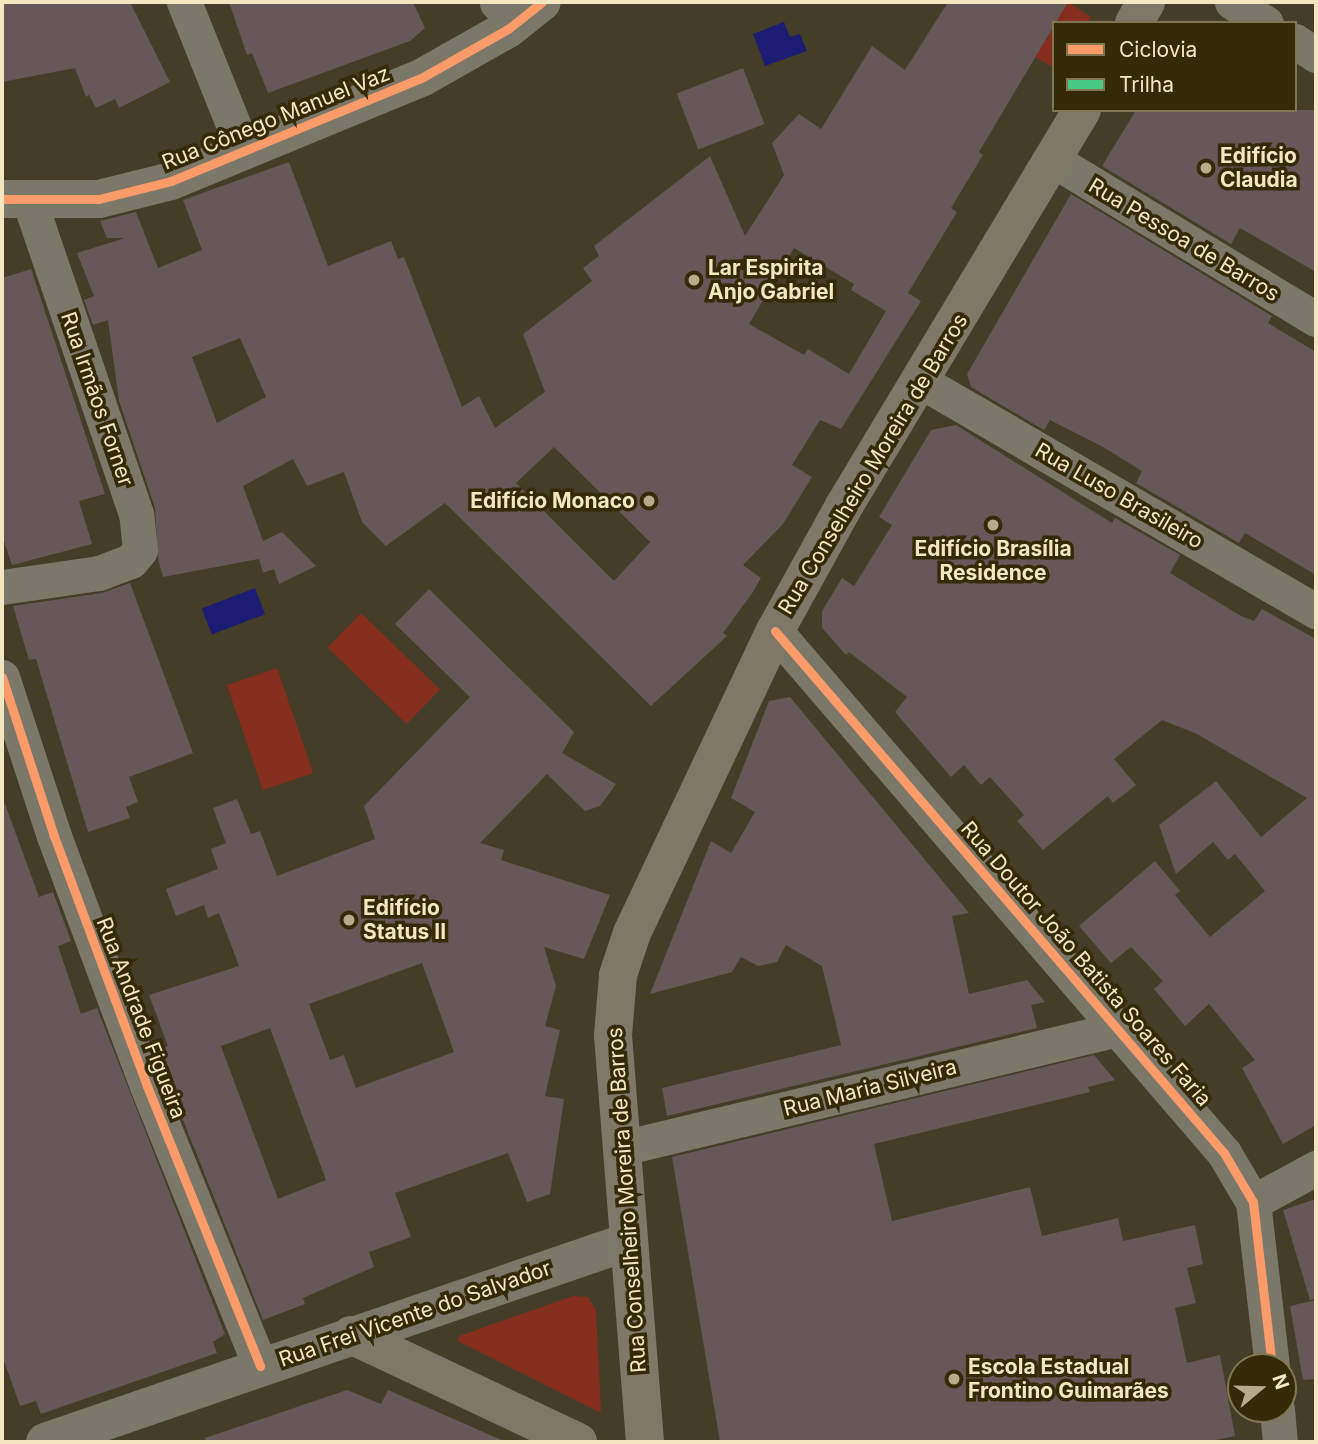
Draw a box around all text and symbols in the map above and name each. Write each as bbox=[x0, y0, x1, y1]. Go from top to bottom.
legend bbox=[1052, 21, 1297, 112]
text: Ciclovia bbox=[1119, 37, 1197, 62]
street label: Rua Cônego Manuel Vaz bbox=[159, 61, 393, 175]
text: Trilha bbox=[1119, 72, 1174, 97]
place label: Edifício Claudia bbox=[1220, 143, 1298, 193]
marker: Edifício Claudia bbox=[1198, 160, 1214, 176]
street label: Rua Pessoa de Barros bbox=[1084, 173, 1284, 307]
place label: Lar Espirita Anjo Gabriel bbox=[708, 255, 834, 305]
marker: Lar Espirita Anjo Gabriel bbox=[686, 272, 702, 288]
street label: Rua Irmãos Forner bbox=[55, 309, 139, 489]
street label: Rua Conselheiro Moreira de Barros bbox=[773, 309, 973, 619]
street label: Rua Luso Brasileiro bbox=[1031, 438, 1207, 554]
place label: Edifício Monaco bbox=[470, 488, 635, 514]
marker: Edifício Monaco bbox=[641, 493, 657, 509]
marker: Edifício Brasília Residence bbox=[985, 517, 1001, 533]
place label: Edifício Brasília Residence bbox=[914, 536, 1072, 586]
street label: Rua Doutor João Batista Soares Faria bbox=[956, 817, 1216, 1111]
place label: Edifício Status II bbox=[363, 895, 446, 945]
marker: Edifício Status II bbox=[341, 912, 357, 928]
street label: Rua Andrade Figueira bbox=[91, 914, 191, 1122]
street label: Rua Conselheiro Moreira de Barros bbox=[602, 1026, 652, 1374]
street label: Rua Maria Silveira bbox=[781, 1054, 959, 1122]
street label: Rua Frei Vicente do Salvador bbox=[276, 1256, 554, 1372]
north arrow bbox=[1227, 1353, 1297, 1423]
place label: Escola Estadual Frontino Guimarães bbox=[968, 1354, 1169, 1404]
marker: Escola Estadual Frontino Guimarães bbox=[946, 1371, 962, 1387]
text: N bbox=[1267, 1371, 1294, 1392]

